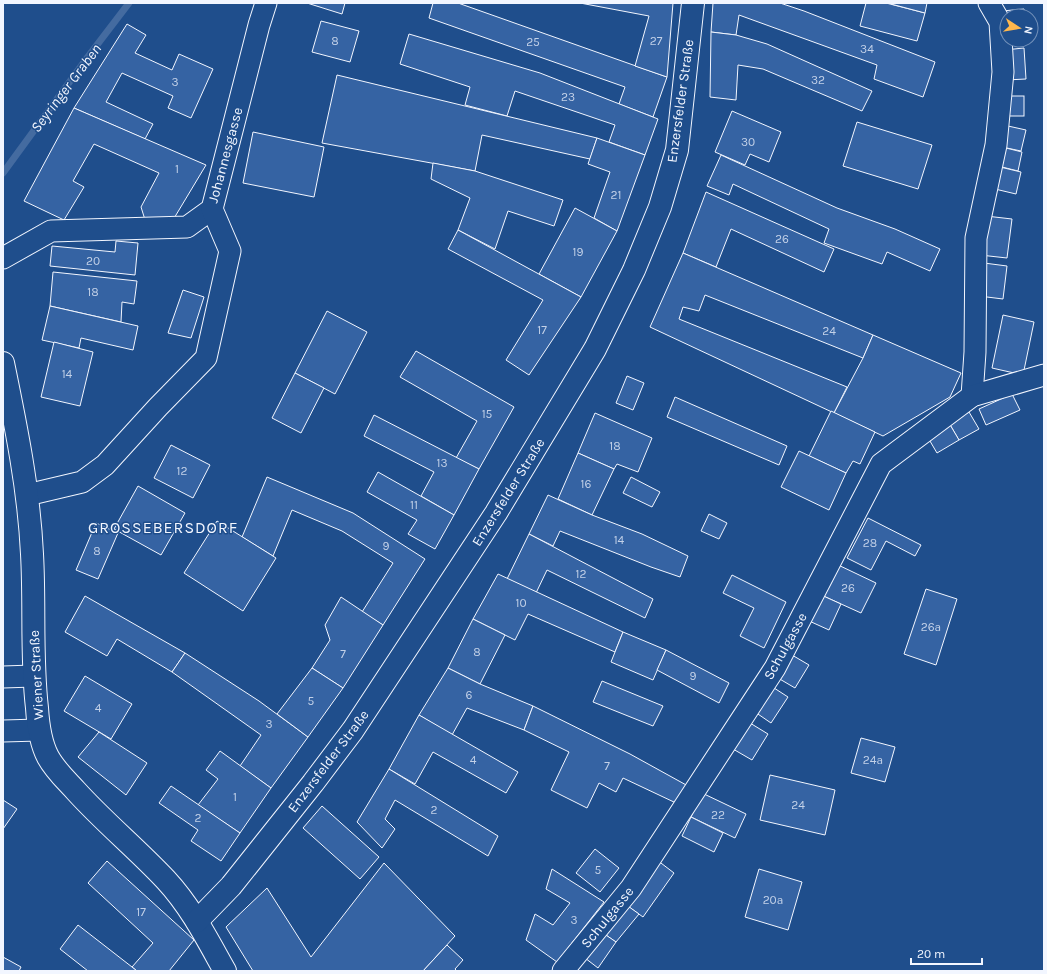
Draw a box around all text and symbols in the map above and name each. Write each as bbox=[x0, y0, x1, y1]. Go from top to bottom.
north arrow bbox=[999, 8, 1039, 48]
text: N bbox=[1021, 25, 1035, 35]
house number: 8 bbox=[331, 34, 339, 48]
house number: 27 bbox=[650, 34, 663, 48]
house number: 25 bbox=[526, 35, 540, 49]
street label: Enzersfelder Straße bbox=[663, 38, 698, 164]
water label: Seyringer Graben bbox=[27, 40, 105, 136]
house number: 34 bbox=[860, 42, 874, 56]
house number: 32 bbox=[811, 73, 825, 87]
house number: 3 bbox=[171, 75, 179, 89]
house number: 23 bbox=[561, 90, 575, 104]
street label: Johannesgasse bbox=[205, 105, 246, 205]
house number: 30 bbox=[741, 135, 755, 149]
house number: 1 bbox=[175, 162, 179, 176]
house number: 21 bbox=[611, 188, 621, 202]
house number: 26 bbox=[775, 232, 789, 246]
house number: 19 bbox=[573, 245, 583, 259]
house number: 20 bbox=[86, 254, 100, 268]
house number: 18 bbox=[87, 285, 99, 299]
house number: 17 bbox=[537, 323, 547, 337]
house number: 24 bbox=[822, 324, 836, 338]
house number: 14 bbox=[62, 367, 73, 381]
house number: 15 bbox=[482, 407, 493, 421]
street label: Enzersfelder Straße bbox=[468, 435, 549, 549]
house number: 18 bbox=[609, 439, 621, 453]
house number: 13 bbox=[436, 456, 448, 470]
house number: 12 bbox=[177, 464, 188, 478]
house number: 16 bbox=[581, 477, 592, 491]
house number: 11 bbox=[410, 498, 418, 512]
district label: GROSSEBERSDORF bbox=[88, 518, 238, 537]
house number: 14 bbox=[614, 533, 625, 547]
house number: 28 bbox=[863, 536, 877, 550]
house number: 9 bbox=[383, 539, 390, 553]
house number: 8 bbox=[93, 544, 101, 558]
house number: 12 bbox=[576, 567, 587, 581]
house number: 26 bbox=[841, 581, 855, 595]
house number: 10 bbox=[515, 596, 527, 610]
street label: Schulgasse bbox=[760, 610, 811, 683]
house number: 26a bbox=[921, 620, 941, 634]
street label: Wiener Straße bbox=[26, 629, 47, 720]
house number: 8 bbox=[473, 645, 481, 659]
house number: 7 bbox=[340, 647, 346, 661]
house number: 9 bbox=[690, 669, 697, 683]
house number: 6 bbox=[466, 688, 473, 702]
house number: 5 bbox=[308, 694, 315, 708]
house number: 4 bbox=[95, 701, 102, 715]
street label: Enzersfelder Straße bbox=[284, 707, 373, 816]
house number: 3 bbox=[265, 717, 273, 731]
house number: 4 bbox=[470, 753, 477, 767]
house number: 24a bbox=[863, 753, 883, 767]
house number: 7 bbox=[604, 759, 610, 773]
house number: 1 bbox=[233, 790, 237, 804]
house number: 24 bbox=[791, 798, 805, 812]
house number: 2 bbox=[431, 803, 438, 817]
house number: 22 bbox=[711, 808, 725, 822]
house number: 2 bbox=[195, 811, 202, 825]
house number: 5 bbox=[595, 863, 602, 877]
street label: Schulgasse bbox=[577, 883, 637, 951]
house number: 20a bbox=[763, 893, 783, 907]
house number: 17 bbox=[136, 905, 146, 919]
house number: 3 bbox=[570, 913, 578, 927]
scale bar bbox=[911, 940, 982, 966]
text: 20 m bbox=[917, 947, 945, 961]

